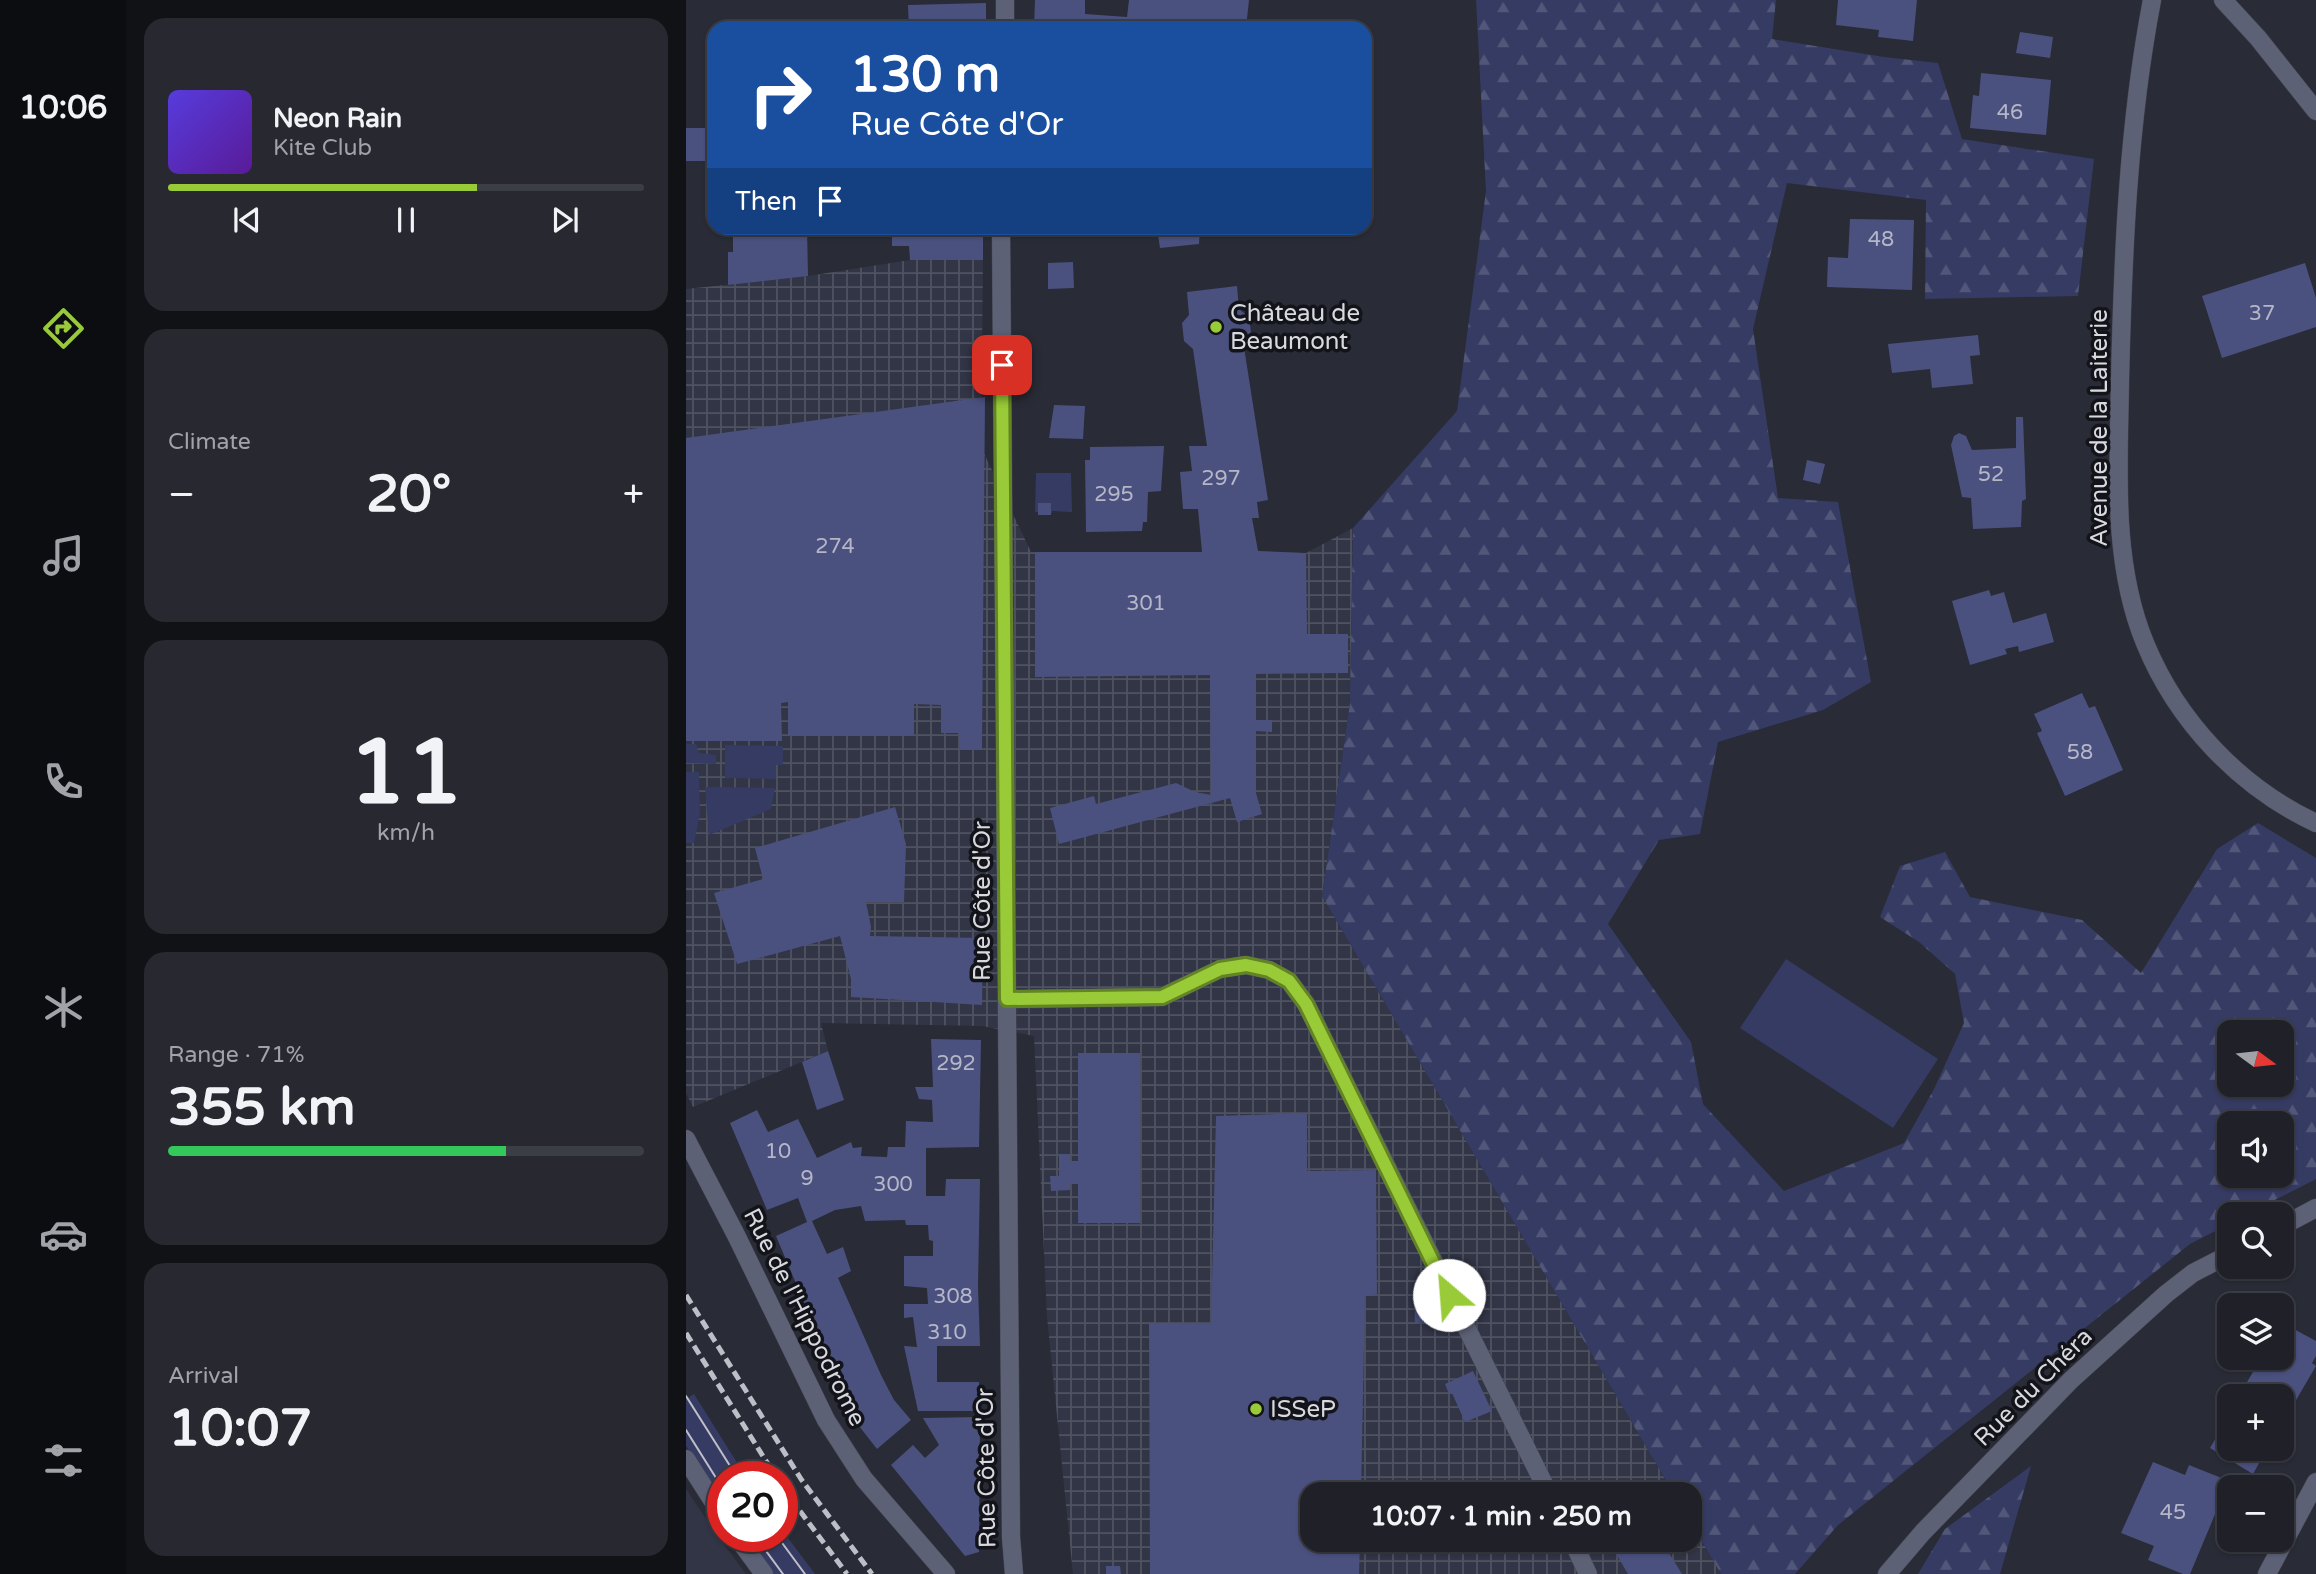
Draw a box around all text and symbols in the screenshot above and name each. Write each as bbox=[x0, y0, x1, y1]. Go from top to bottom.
text: 130 m bbox=[850, 46, 1000, 105]
icon: right bbox=[735, 49, 826, 140]
text: 10:06 bbox=[19, 89, 107, 127]
house number: 46 bbox=[1997, 100, 2023, 125]
text: Neon Rain bbox=[273, 103, 402, 134]
text: Rue Côte d'Or bbox=[850, 106, 1063, 144]
text: Kite Club bbox=[273, 134, 372, 162]
icon: arrive bbox=[811, 182, 849, 220]
text: Then bbox=[735, 186, 797, 217]
icon: previous bbox=[228, 201, 266, 239]
icon: pause bbox=[387, 201, 425, 239]
icon: next bbox=[546, 201, 584, 239]
house number: 48 bbox=[1868, 227, 1894, 252]
place label: Château de Beaumont bbox=[1230, 299, 1360, 356]
house number: 37 bbox=[2249, 301, 2275, 326]
icon: directions bbox=[39, 304, 88, 353]
street label: Avenue de la Laiterie bbox=[2085, 309, 2114, 547]
marker: Château de Beaumont bbox=[1208, 319, 1224, 335]
pin bbox=[972, 335, 1032, 395]
icon: arrive bbox=[983, 346, 1021, 384]
text: Climate bbox=[168, 428, 251, 456]
house number: 52 bbox=[1978, 462, 2004, 487]
text: 20° bbox=[366, 463, 451, 526]
house number: 297 bbox=[1201, 466, 1241, 491]
text: − bbox=[168, 472, 195, 518]
text: + bbox=[623, 472, 644, 518]
house number: 295 bbox=[1094, 482, 1134, 507]
icon: music bbox=[39, 531, 88, 580]
house number: 274 bbox=[815, 534, 855, 559]
house number: 301 bbox=[1126, 591, 1166, 616]
text: 11 bbox=[349, 718, 463, 828]
house number: 58 bbox=[2067, 740, 2093, 765]
icon: phone bbox=[39, 757, 88, 806]
text: km/h bbox=[377, 819, 435, 847]
street label: Rue Côte d'Or bbox=[968, 820, 997, 981]
icon: climate bbox=[39, 983, 88, 1032]
north arrow bbox=[2217, 1020, 2294, 1097]
map controls bbox=[2217, 1020, 2294, 1552]
text: Range · 71% bbox=[168, 1041, 304, 1069]
house number: 292 bbox=[936, 1051, 976, 1076]
text: 355 km bbox=[168, 1076, 356, 1139]
button: sound bbox=[2217, 1111, 2294, 1188]
house number: 10 bbox=[765, 1139, 791, 1164]
house number: 9 bbox=[800, 1166, 814, 1191]
house number: 300 bbox=[873, 1172, 913, 1197]
button: search bbox=[2217, 1202, 2294, 1279]
street label: Rue de l'Hippodrome bbox=[737, 1203, 872, 1431]
icon: car bbox=[39, 1210, 88, 1259]
position arrow bbox=[1412, 1258, 1486, 1332]
house number: 308 bbox=[933, 1284, 973, 1309]
button: layers bbox=[2217, 1293, 2294, 1370]
house number: 310 bbox=[927, 1320, 967, 1345]
street label: Rue du Chéra bbox=[1968, 1322, 2098, 1452]
text: Arrival bbox=[168, 1362, 239, 1390]
button: + bbox=[2217, 1384, 2294, 1461]
street label: Rue Côte d'Or bbox=[971, 1387, 1002, 1548]
place label: ISSeP bbox=[1270, 1395, 1336, 1424]
text: 10:07 bbox=[168, 1397, 312, 1460]
marker: ISSeP bbox=[1248, 1401, 1264, 1417]
icon: filters bbox=[39, 1436, 88, 1485]
speed limit sign: 20 bbox=[707, 1461, 798, 1552]
button: − bbox=[2217, 1475, 2294, 1552]
house number: 45 bbox=[2160, 1500, 2186, 1525]
text: 10:07 · 1 min · 250 m bbox=[1370, 1501, 1632, 1532]

